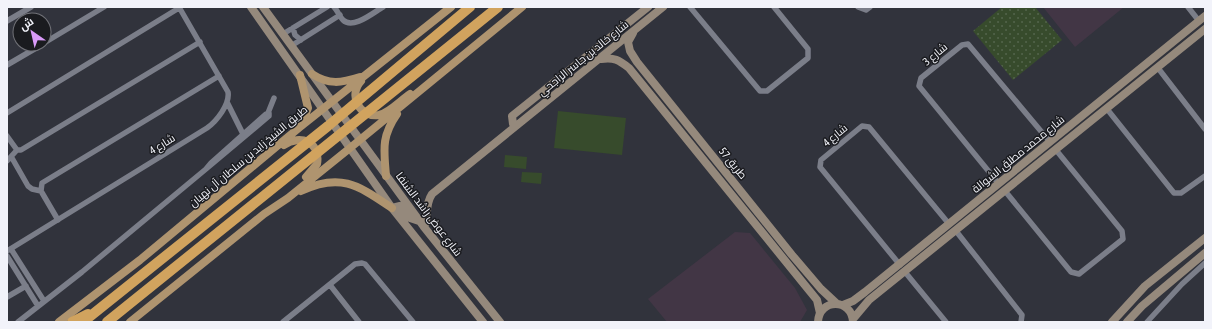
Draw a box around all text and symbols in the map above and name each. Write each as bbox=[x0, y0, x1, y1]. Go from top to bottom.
north arrow bbox=[12, 12, 52, 52]
text: ش bbox=[17, 15, 36, 33]
street label: شارع خالد بن جاسر الراجحي bbox=[536, 18, 632, 100]
street label: شارع 3 bbox=[920, 40, 951, 69]
street label: طريق الشيخ زايد بن سلطان آل نهيان bbox=[186, 103, 311, 211]
street label: شارع محمد مطلق الشوالة bbox=[969, 113, 1068, 197]
street label: شارع 4 bbox=[820, 122, 851, 150]
street label: شارع 4 bbox=[147, 131, 178, 158]
street label: طريق 57 bbox=[716, 145, 749, 182]
street label: شارع عوض راشد الشنفا bbox=[392, 170, 464, 259]

